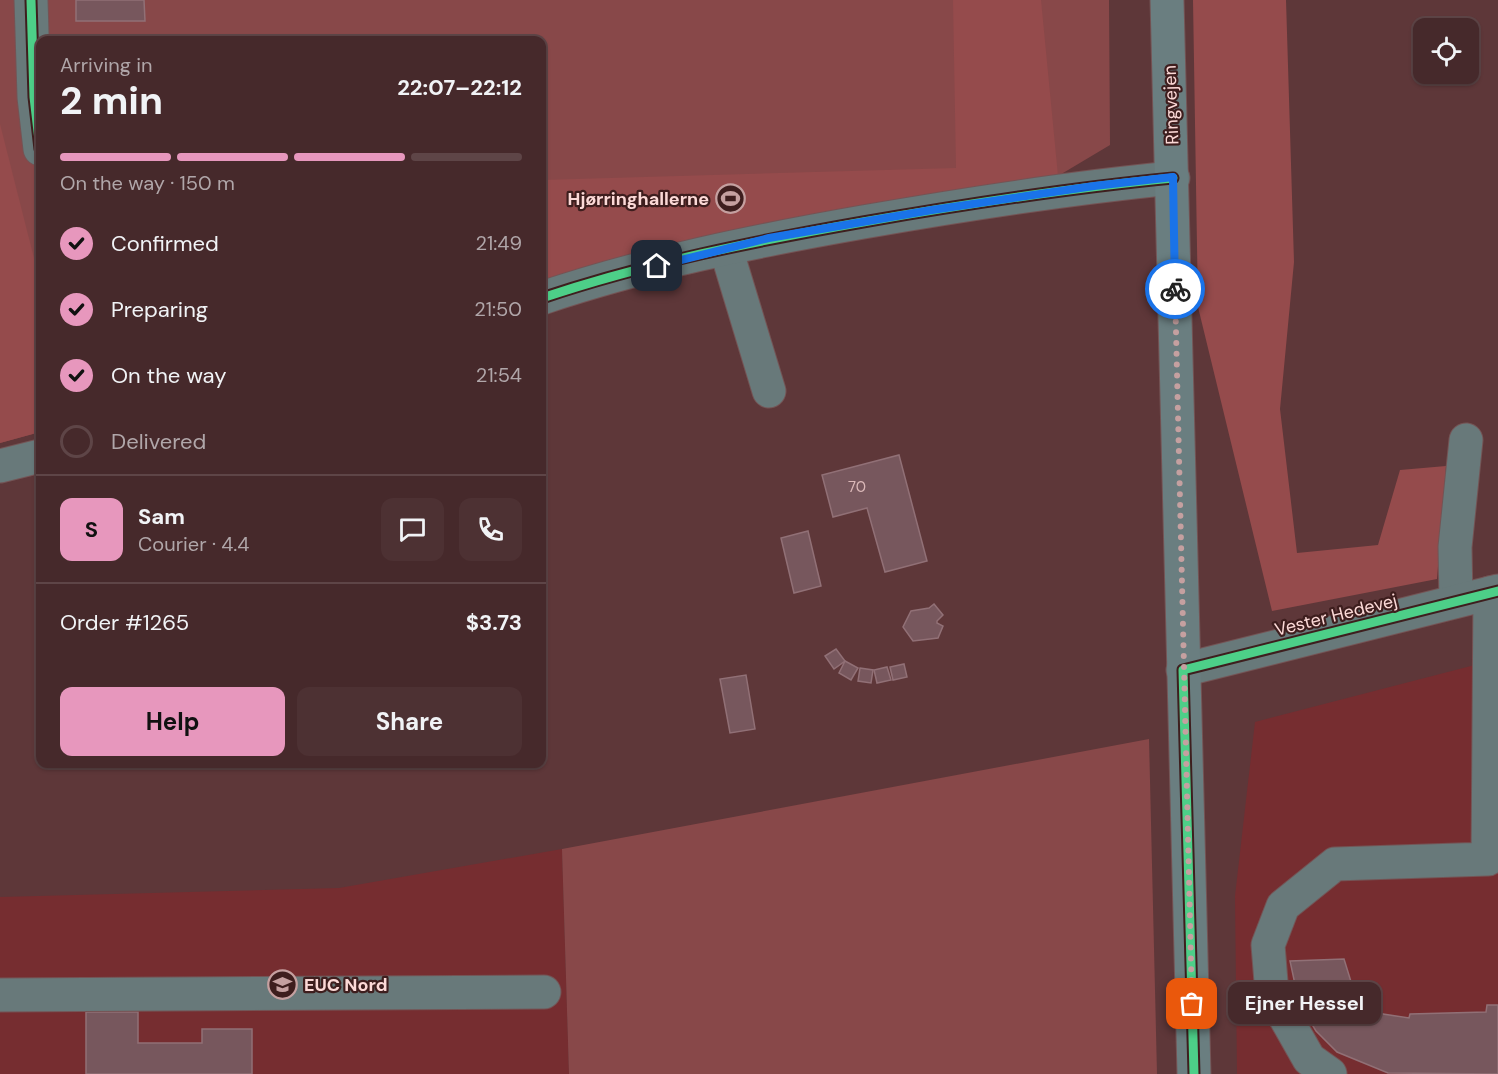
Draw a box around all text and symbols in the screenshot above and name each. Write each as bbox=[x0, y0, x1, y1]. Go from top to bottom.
map controls bbox=[1413, 18, 1479, 84]
button: locate bbox=[1413, 18, 1479, 84]
text: Arriving in bbox=[60, 52, 152, 78]
street label: Ringvejen bbox=[1158, 65, 1184, 145]
text: 22:07–22:12 bbox=[397, 73, 522, 102]
text: 2 min bbox=[60, 75, 163, 126]
text: On the way · 150 m bbox=[60, 170, 235, 196]
sports icon: Hjørringhallerne bbox=[714, 183, 746, 215]
place label: Hjørringhallerne bbox=[568, 187, 709, 211]
icon: check bbox=[60, 227, 93, 260]
text: Confirmed bbox=[111, 229, 219, 258]
text: 21:49 bbox=[476, 230, 522, 256]
pin bbox=[631, 240, 682, 291]
icon: home bbox=[640, 249, 673, 282]
courier bbox=[1145, 259, 1205, 319]
icon: bike bbox=[1159, 273, 1192, 306]
icon: check bbox=[60, 293, 93, 326]
text: Preparing bbox=[111, 295, 208, 324]
text: 21:50 bbox=[474, 296, 522, 322]
icon: check bbox=[60, 359, 93, 392]
text: On the way bbox=[111, 361, 226, 390]
text: 21:54 bbox=[476, 362, 522, 388]
text: Delivered bbox=[111, 427, 206, 456]
house number: 70 bbox=[848, 477, 866, 497]
button: chat bbox=[381, 498, 444, 561]
button: phone bbox=[459, 498, 522, 561]
text: Sam bbox=[138, 502, 185, 531]
text: S bbox=[85, 515, 98, 544]
text: Courier · 4.4 bbox=[138, 531, 249, 557]
street label: Vester Hedevej bbox=[1272, 588, 1400, 642]
text: Order #1265 bbox=[60, 608, 189, 637]
text: $3.73 bbox=[466, 608, 522, 637]
button: Help bbox=[60, 687, 285, 756]
button: Share bbox=[297, 687, 522, 756]
school or university icon: EUC Nord bbox=[267, 969, 299, 1001]
place label: EUC Nord bbox=[304, 973, 387, 997]
pin bbox=[1166, 978, 1217, 1029]
callout: Ejner Hessel bbox=[1228, 983, 1381, 1025]
icon: bag bbox=[1175, 987, 1208, 1020]
text: Ejner Hessel bbox=[1245, 990, 1364, 1016]

